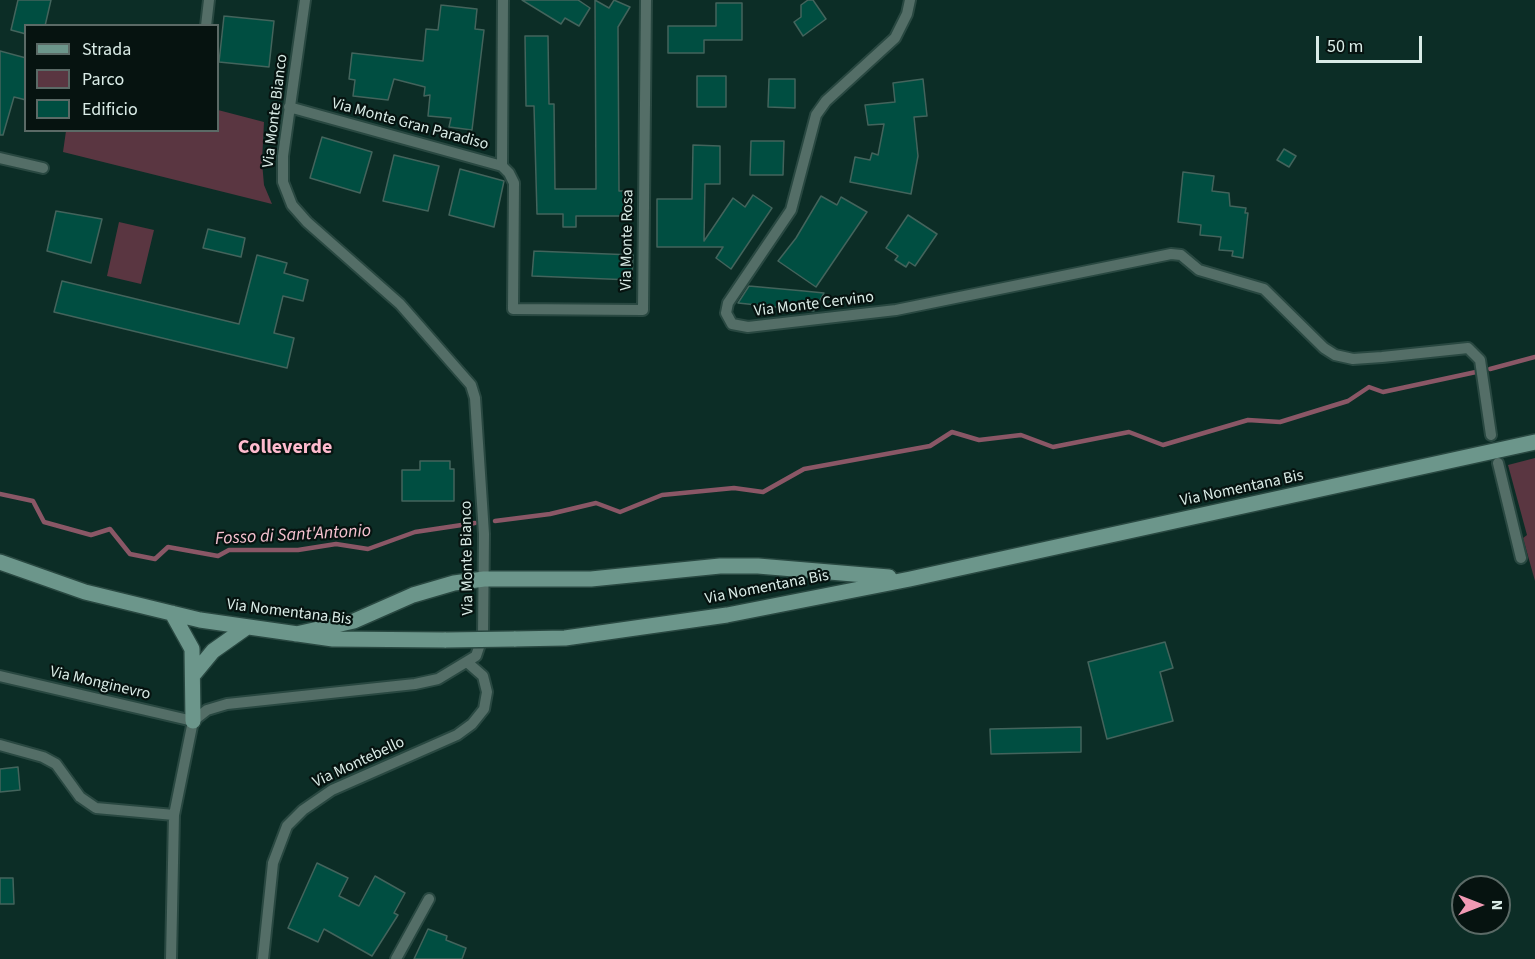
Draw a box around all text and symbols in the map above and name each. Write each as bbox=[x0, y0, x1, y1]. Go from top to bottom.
legend bbox=[24, 24, 219, 132]
scale bar bbox=[1319, 24, 1426, 62]
text: 50 m bbox=[1327, 34, 1363, 59]
text: Strada bbox=[82, 37, 131, 62]
street label: Via Monte Bianco bbox=[259, 53, 293, 169]
text: Parco bbox=[82, 67, 124, 92]
street label: Via Monte Gran Paradiso bbox=[329, 95, 491, 155]
text: Edificio bbox=[82, 97, 138, 122]
street label: Via Monte Rosa bbox=[618, 189, 638, 291]
street label: Via Monte Cervino bbox=[753, 288, 875, 322]
district label: Colleverde bbox=[238, 437, 332, 461]
street label: Via Nomentana Bis bbox=[1179, 467, 1305, 511]
street label: Via Monte Bianco bbox=[457, 501, 479, 615]
water label: Fosso di Sant'Antonio bbox=[215, 521, 371, 551]
street label: Via Nomentana Bis bbox=[704, 567, 830, 609]
street label: Via Nomentana Bis bbox=[225, 596, 353, 630]
street label: Via Monginevro bbox=[48, 663, 152, 705]
street label: Via Montebello bbox=[310, 733, 408, 793]
north arrow bbox=[1451, 875, 1511, 935]
text: N bbox=[1486, 900, 1508, 910]

